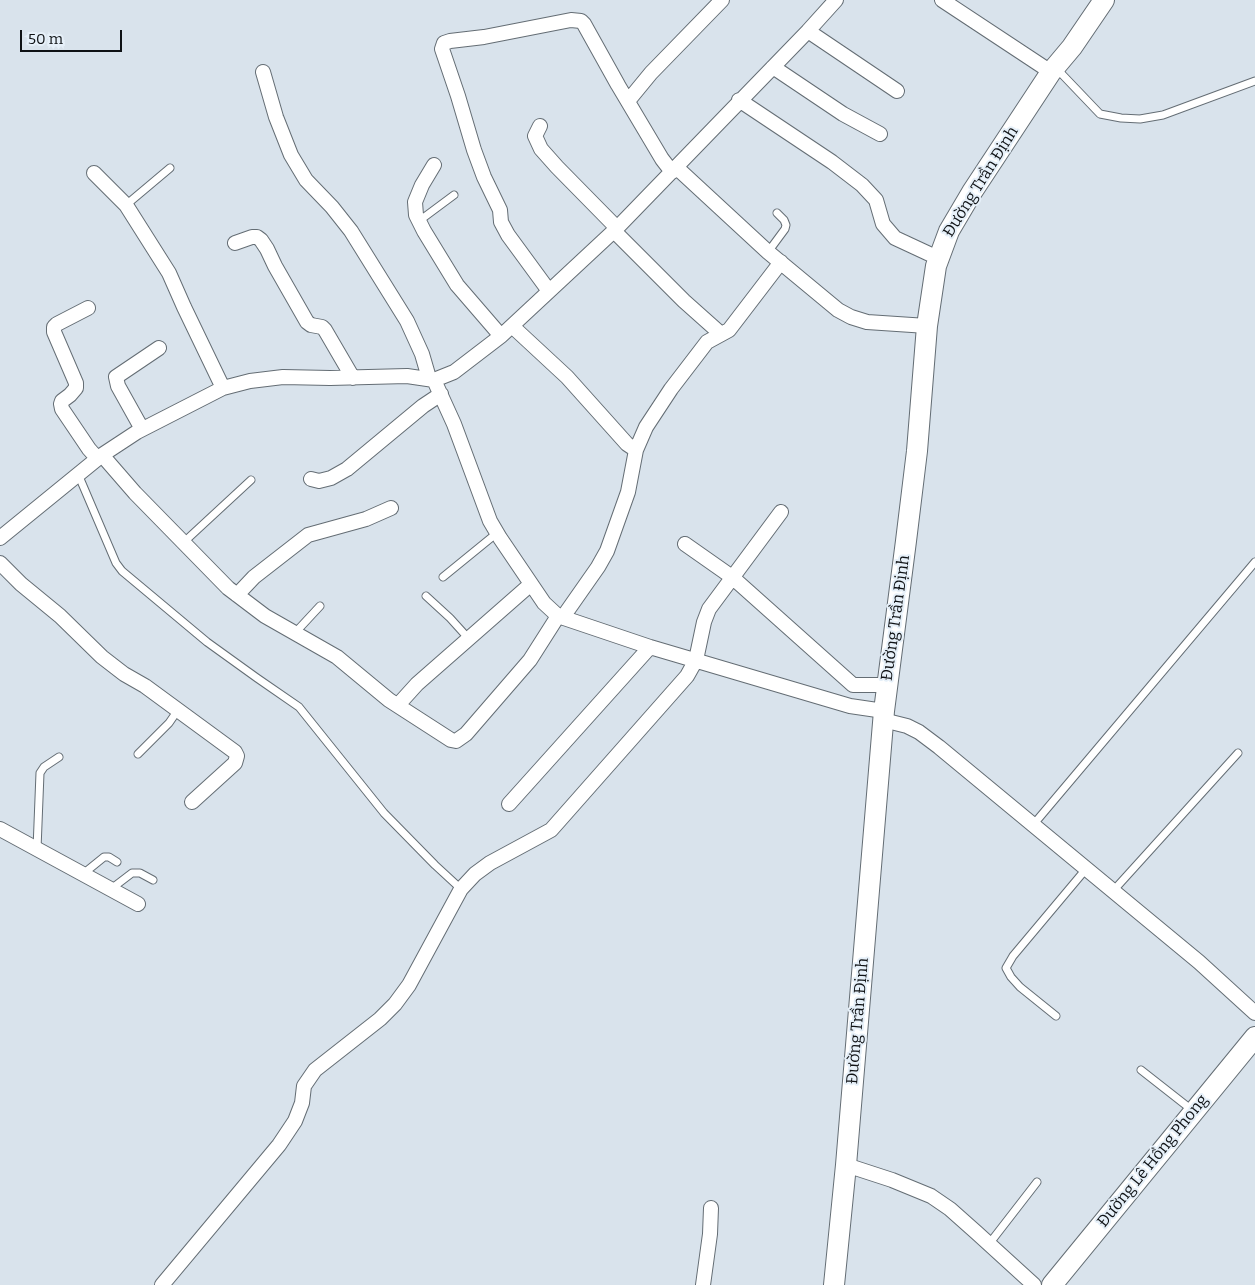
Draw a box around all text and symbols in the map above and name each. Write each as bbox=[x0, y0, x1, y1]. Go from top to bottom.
scale bar bbox=[22, 20, 125, 52]
text: 50 m bbox=[28, 30, 63, 48]
street label: Đường Trần Định bbox=[939, 123, 1023, 241]
street label: Đường Trần Định bbox=[878, 554, 914, 682]
street label: Đường Trần Định bbox=[843, 957, 873, 1085]
street label: Đường Lê Hồng Phong bbox=[1094, 1091, 1212, 1231]

